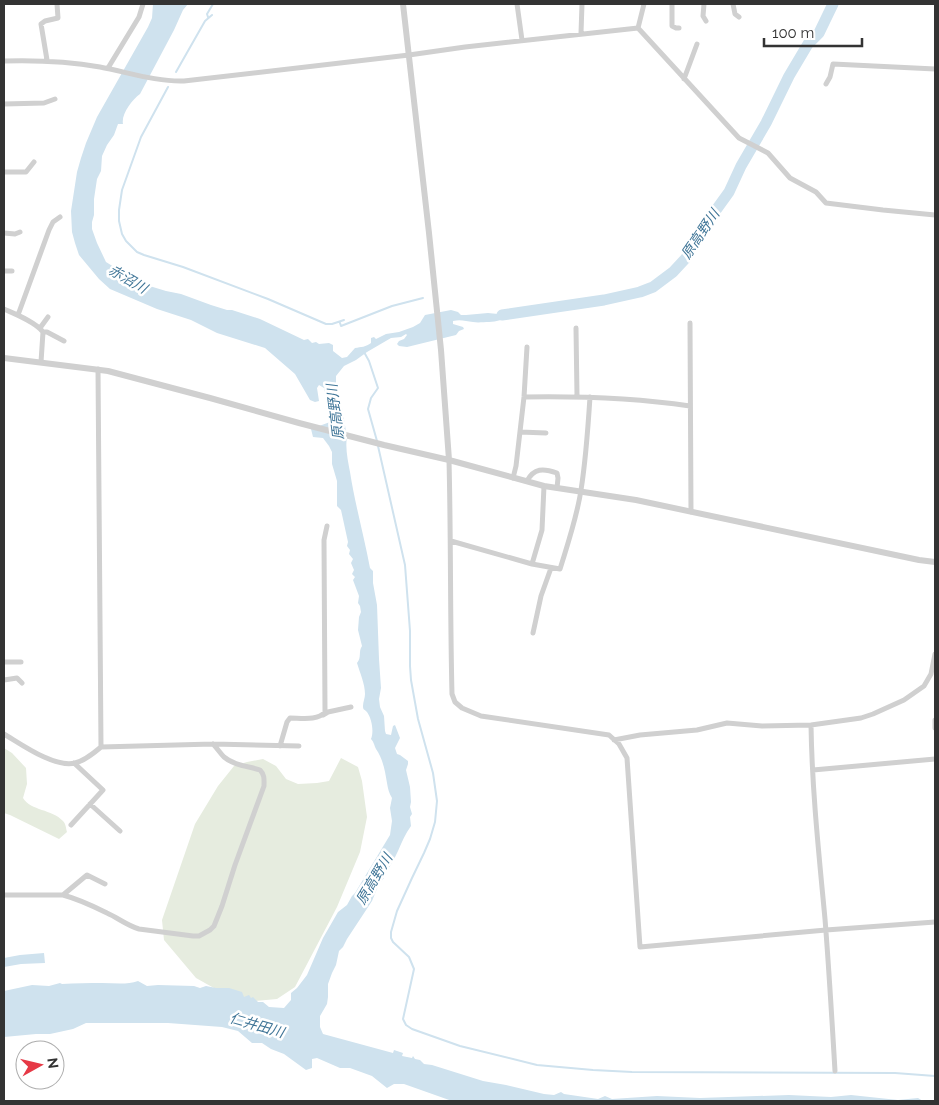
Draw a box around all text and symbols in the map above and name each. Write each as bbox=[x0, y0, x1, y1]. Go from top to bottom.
scale bar bbox=[764, 15, 862, 47]
text: 100 m bbox=[772, 24, 814, 42]
water label: 原高野川 bbox=[678, 205, 723, 262]
water label: 赤沼川 bbox=[106, 262, 152, 297]
water label: 原高野川 bbox=[323, 381, 346, 441]
water label: 原高野川 bbox=[353, 849, 396, 907]
water label: 仁井田川 bbox=[228, 1010, 288, 1041]
north arrow bbox=[15, 1040, 65, 1090]
text: N bbox=[44, 1057, 62, 1070]

